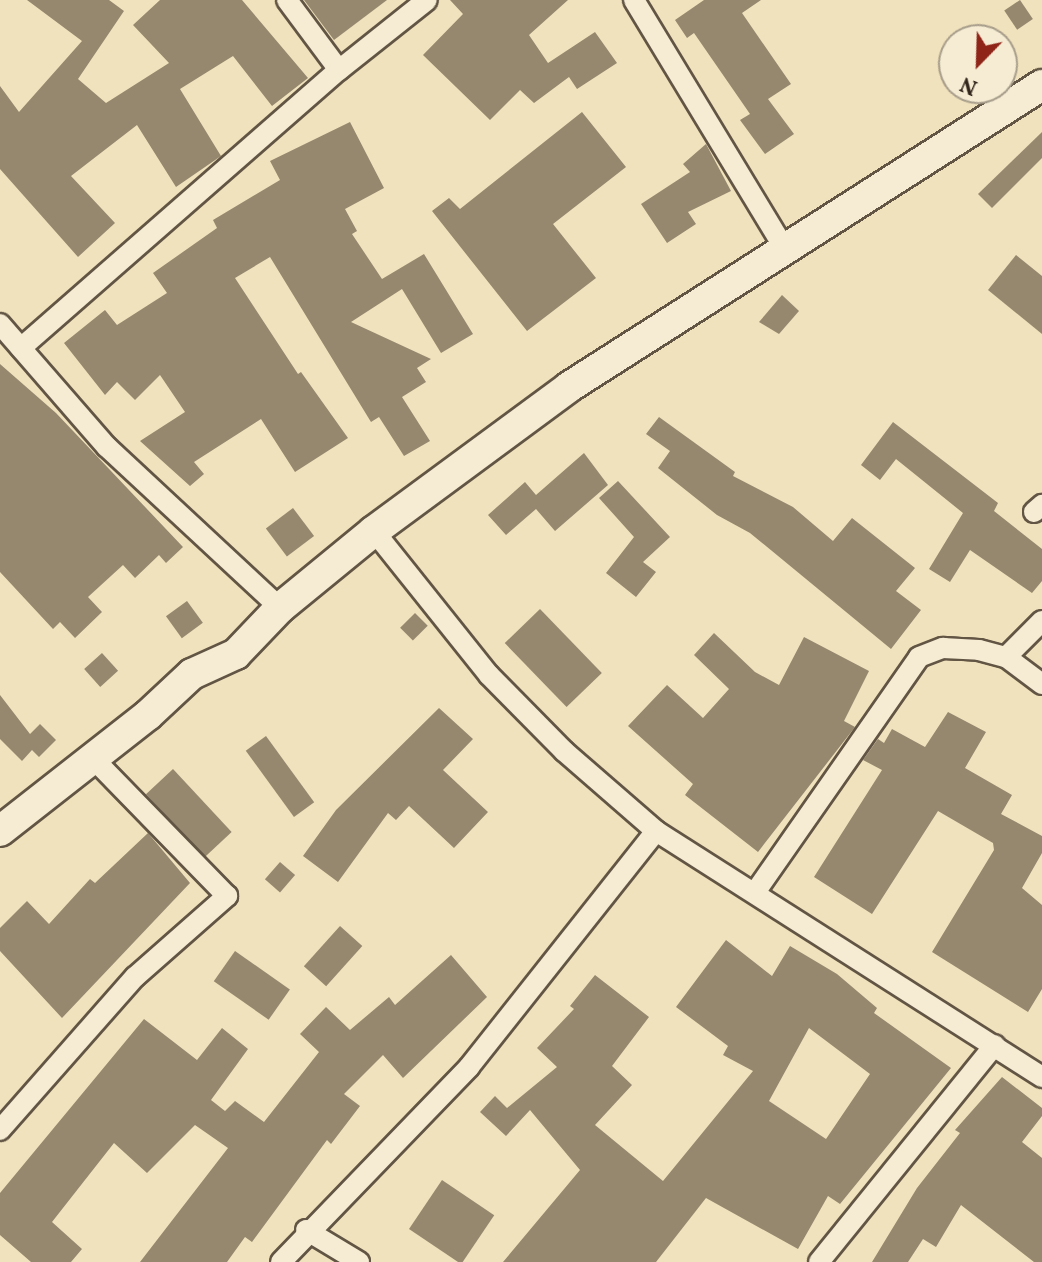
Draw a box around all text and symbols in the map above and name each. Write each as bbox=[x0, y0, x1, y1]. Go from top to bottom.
north arrow bbox=[938, 24, 1018, 104]
text: N bbox=[956, 67, 983, 102]

